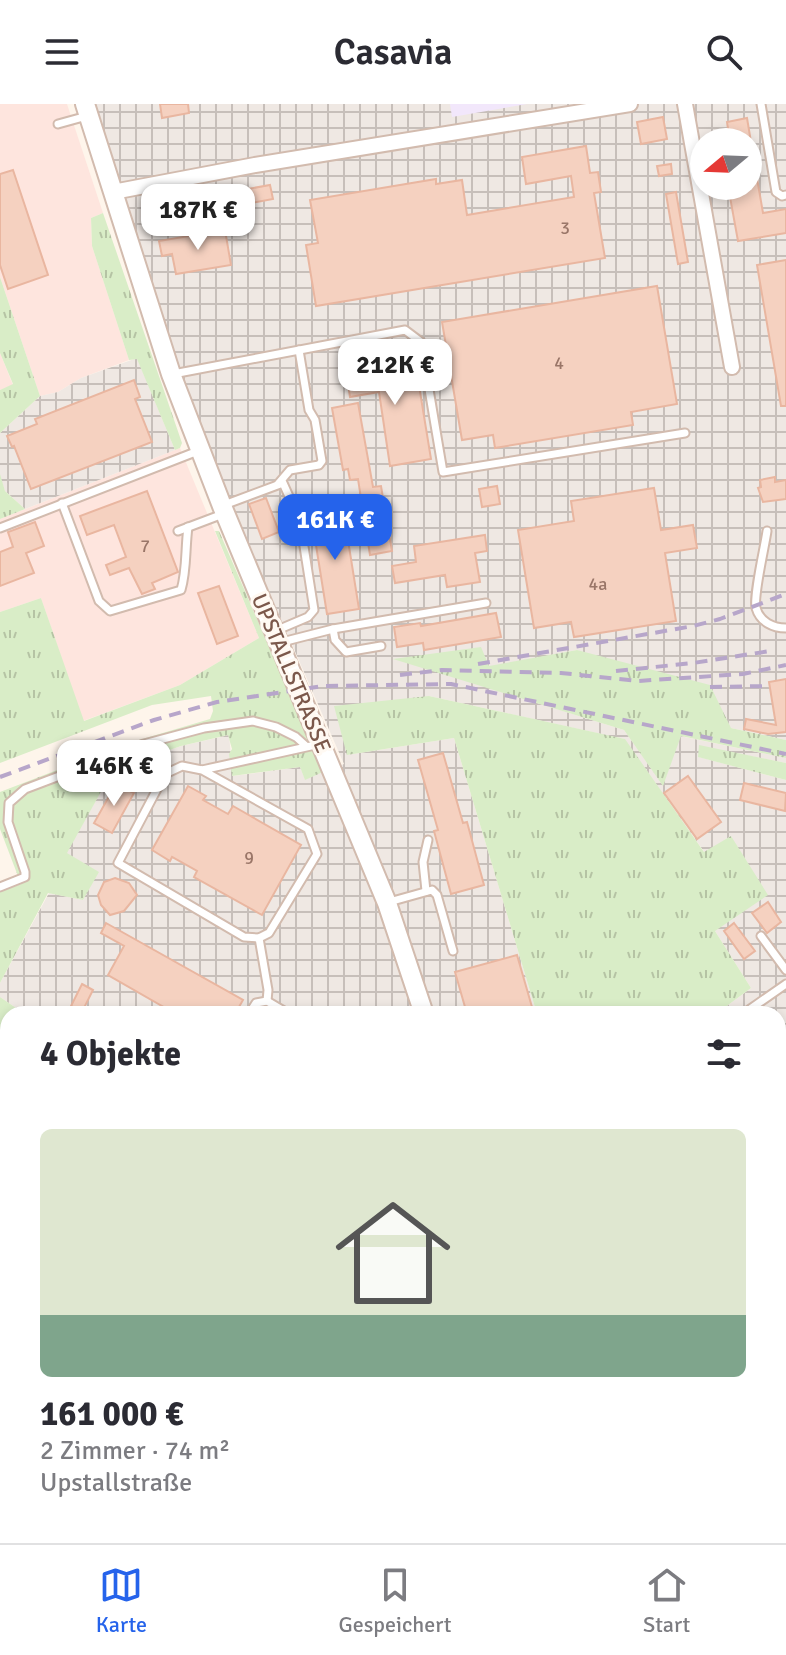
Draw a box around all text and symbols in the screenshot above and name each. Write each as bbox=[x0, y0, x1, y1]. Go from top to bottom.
icon: menu bbox=[40, 30, 84, 74]
text: Casavia bbox=[334, 30, 452, 75]
icon: search bbox=[702, 30, 746, 74]
north arrow bbox=[690, 128, 762, 200]
map controls bbox=[690, 128, 762, 200]
pin: 187K € bbox=[133, 184, 263, 252]
text: 187K € bbox=[159, 194, 237, 226]
house number: 3 bbox=[560, 217, 570, 239]
pin: 212K € bbox=[330, 339, 460, 407]
text: 212K € bbox=[356, 349, 434, 381]
house number: 4 bbox=[554, 352, 564, 374]
pin: 161K € bbox=[270, 494, 400, 562]
text: 161K € bbox=[296, 504, 374, 536]
house number: 7 bbox=[140, 535, 150, 557]
house number: 4a bbox=[589, 573, 607, 595]
street label: UPSTALLSTRASSE bbox=[246, 590, 337, 757]
pin: 146K € bbox=[49, 740, 179, 808]
text: 146K € bbox=[75, 750, 153, 782]
house number: 9 bbox=[244, 847, 254, 869]
icon: filters bbox=[702, 1032, 746, 1076]
text: 4 Objekte bbox=[40, 1033, 181, 1075]
icon: home bbox=[321, 1181, 465, 1325]
text: 161 000 € bbox=[40, 1393, 183, 1435]
text: 2 Zimmer · 74 m² bbox=[40, 1435, 230, 1467]
text: Upstallstraße bbox=[40, 1467, 192, 1499]
tab: Karte bbox=[96, 1563, 147, 1638]
tab: Gespeichert bbox=[338, 1563, 452, 1638]
tab: Start bbox=[643, 1563, 690, 1638]

